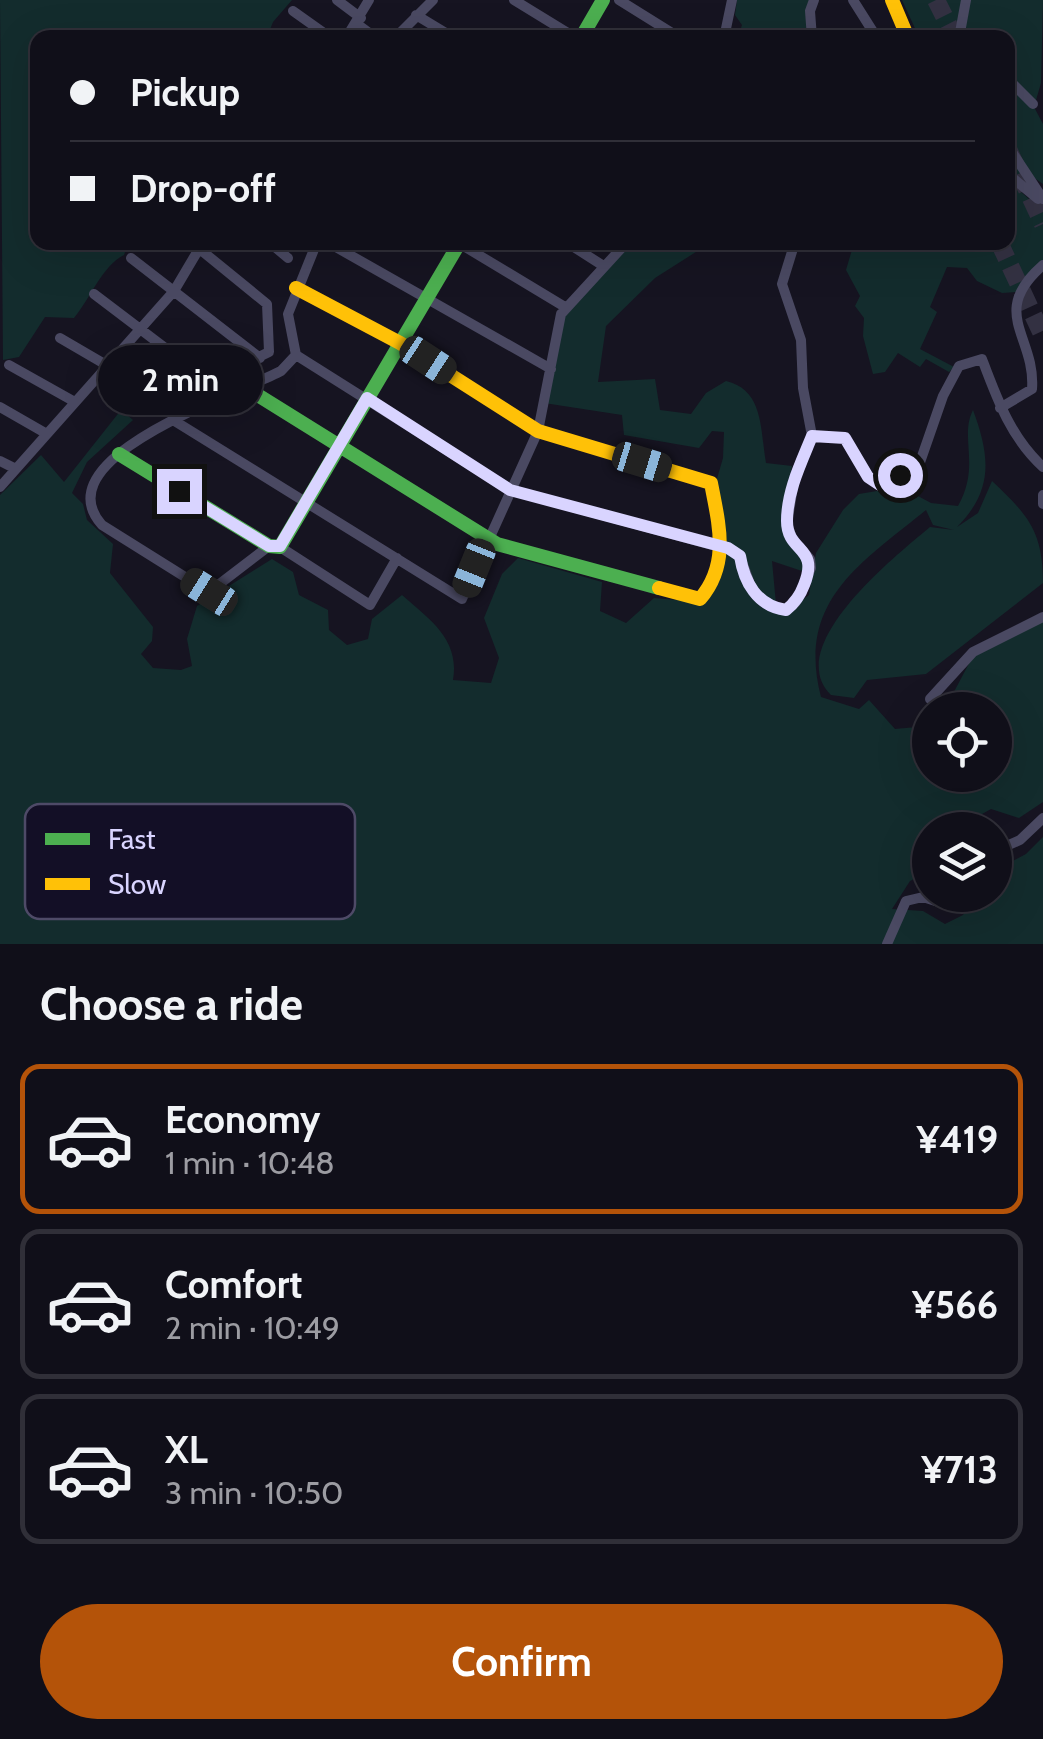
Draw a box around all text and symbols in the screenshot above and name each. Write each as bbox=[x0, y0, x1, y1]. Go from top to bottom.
text: Pickup bbox=[130, 69, 240, 116]
text: Drop-off bbox=[130, 165, 276, 212]
car bbox=[395, 331, 461, 389]
callout: 2 min bbox=[96, 346, 262, 416]
text: 2 min bbox=[142, 360, 219, 399]
car bbox=[609, 439, 675, 485]
route start bbox=[878, 453, 923, 498]
route end bbox=[157, 469, 202, 514]
car bbox=[449, 535, 499, 601]
car bbox=[176, 563, 242, 621]
map controls bbox=[912, 692, 1012, 912]
button: locate bbox=[912, 692, 1012, 792]
legend bbox=[25, 804, 355, 919]
button: layers bbox=[912, 812, 1012, 912]
text: Fast bbox=[108, 822, 156, 856]
text: Slow bbox=[108, 867, 166, 901]
text: Choose a ride bbox=[40, 977, 303, 1031]
icon: car bbox=[45, 1094, 135, 1184]
text: Economy bbox=[165, 1096, 320, 1143]
text: ¥419 bbox=[916, 1116, 998, 1163]
text: 1 min · 10:48 bbox=[165, 1143, 335, 1182]
icon: car bbox=[45, 1259, 135, 1349]
text: Comfort bbox=[165, 1261, 302, 1308]
text: ¥566 bbox=[912, 1281, 998, 1328]
text: 2 min · 10:49 bbox=[165, 1308, 340, 1347]
icon: car bbox=[45, 1424, 135, 1514]
text: XL bbox=[165, 1426, 208, 1473]
text: ¥713 bbox=[921, 1446, 998, 1493]
text: 3 min · 10:50 bbox=[165, 1473, 343, 1512]
button: Confirm bbox=[40, 1604, 1003, 1719]

